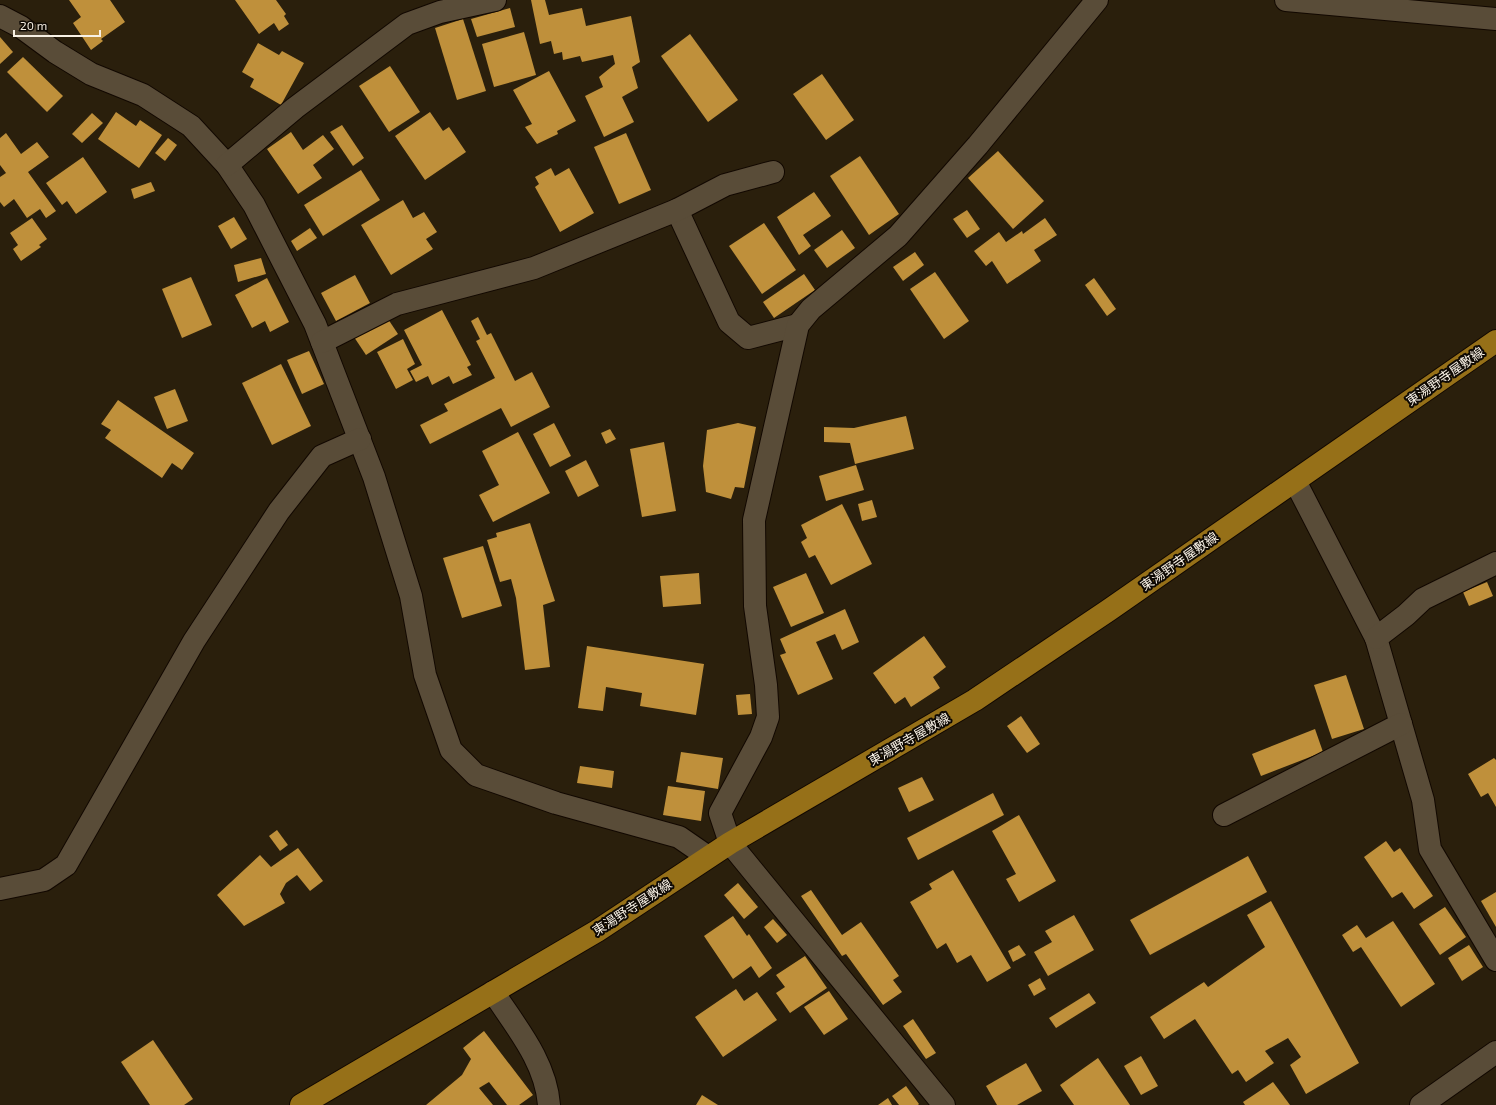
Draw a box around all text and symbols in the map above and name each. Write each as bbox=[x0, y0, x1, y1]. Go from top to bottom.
scale bar bbox=[14, 12, 100, 38]
text: 20 m bbox=[20, 18, 47, 32]
street label: 東湯野寺屋敷線 bbox=[1403, 343, 1487, 409]
street label: 東湯野寺屋敷線 bbox=[1137, 528, 1221, 594]
street label: 東湯野寺屋敷線 bbox=[866, 709, 952, 769]
street label: 東湯野寺屋敷線 bbox=[589, 876, 675, 938]

